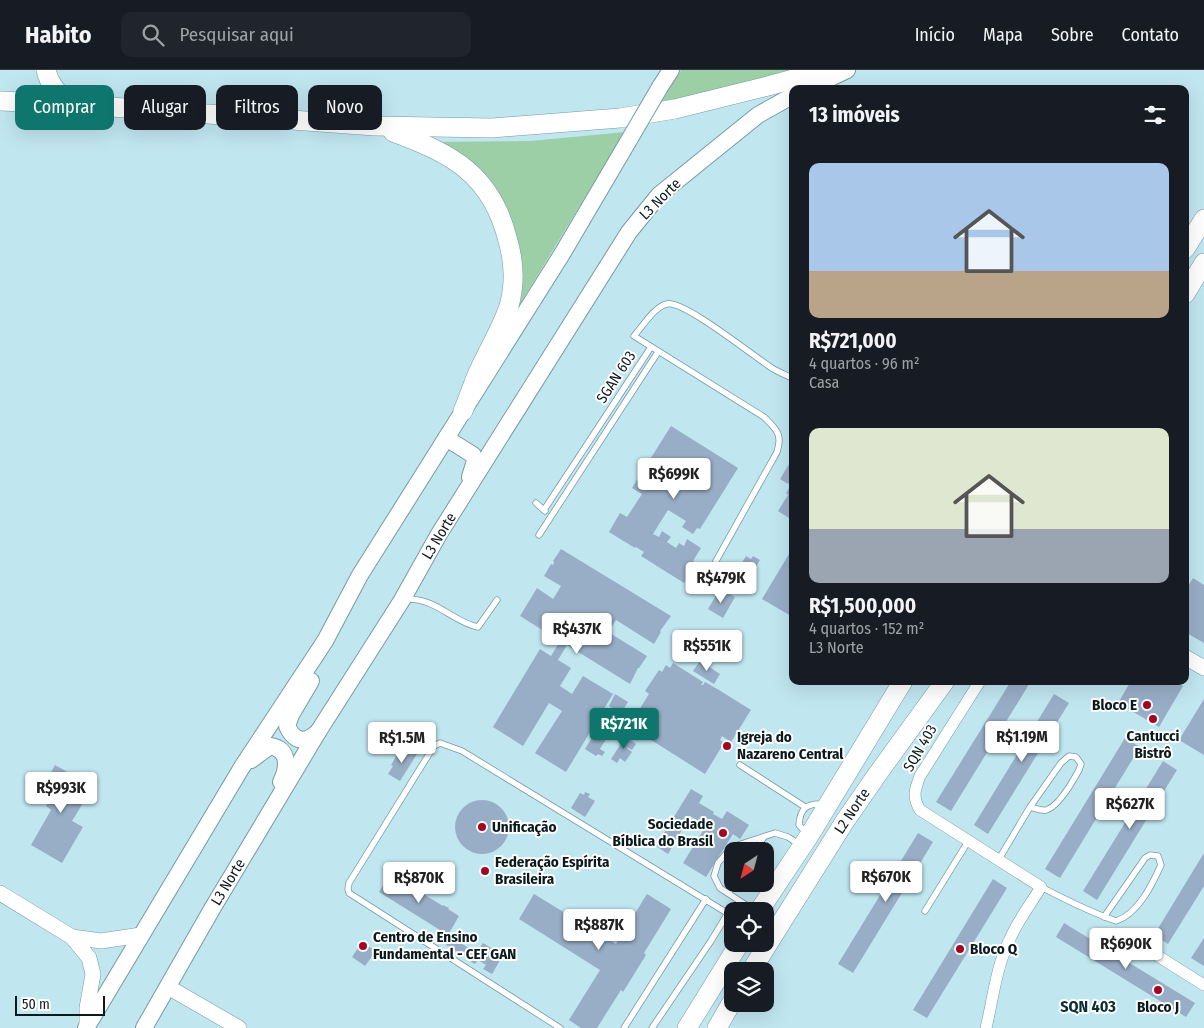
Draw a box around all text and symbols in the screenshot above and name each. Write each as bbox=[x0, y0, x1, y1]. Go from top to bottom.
search box bbox=[121, 12, 471, 57]
text: Habito bbox=[25, 21, 91, 49]
icon: search bbox=[139, 21, 167, 49]
text: Pesquisar aqui bbox=[179, 23, 294, 46]
text: Início bbox=[915, 24, 955, 46]
text: Mapa bbox=[983, 24, 1023, 46]
text: Sobre bbox=[1051, 24, 1094, 46]
text: Contato bbox=[1122, 24, 1179, 46]
chip: Comprar bbox=[15, 85, 114, 130]
chip: Alugar bbox=[124, 85, 206, 130]
chip: Filtros bbox=[216, 85, 298, 130]
chip: Novo bbox=[308, 85, 382, 130]
icon: filters bbox=[1141, 101, 1169, 129]
text: 13 imóveis bbox=[809, 102, 900, 128]
street label: L3 Norte bbox=[636, 175, 684, 223]
icon: home bbox=[944, 196, 1034, 286]
text: R$721,000 bbox=[809, 328, 897, 354]
street label: SGAN 603 bbox=[593, 347, 640, 406]
text: 4 quartos · 96 m² bbox=[809, 354, 920, 373]
text: Casa bbox=[809, 373, 839, 392]
pin: R$699K bbox=[633, 458, 715, 500]
icon: home bbox=[944, 461, 1034, 551]
text: R$699K bbox=[649, 464, 699, 483]
street label: L3 Norte bbox=[418, 509, 460, 563]
pin: R$479K bbox=[680, 562, 762, 604]
text: R$479K bbox=[697, 568, 745, 587]
text: R$1,500,000 bbox=[809, 593, 916, 619]
pin: R$437K bbox=[536, 612, 618, 655]
text: R$437K bbox=[553, 619, 601, 638]
text: 4 quartos · 152 m² bbox=[809, 619, 924, 638]
pin: R$551K bbox=[666, 630, 748, 672]
text: R$551K bbox=[683, 636, 731, 655]
text: L3 Norte bbox=[809, 638, 864, 657]
place label: Bloco E bbox=[1092, 696, 1137, 714]
marker: Bloco E bbox=[1141, 699, 1153, 711]
pin: R$721K bbox=[583, 708, 665, 750]
marker: Cantucci Bistrô bbox=[1147, 713, 1159, 725]
text: R$721K bbox=[601, 714, 647, 733]
pin: R$1.19M bbox=[976, 720, 1068, 763]
street label: SQN 403 bbox=[899, 721, 941, 775]
pin: R$1.5M bbox=[361, 722, 443, 764]
text: R$1.19M bbox=[996, 727, 1048, 746]
place label: Cantucci Bistrô bbox=[1127, 727, 1179, 762]
text: R$1.5M bbox=[379, 728, 425, 747]
place label: Igreja do Nazareno Central bbox=[737, 728, 844, 763]
marker: Igreja do Nazareno Central bbox=[721, 740, 733, 752]
pin: R$993K bbox=[20, 772, 102, 814]
text: R$993K bbox=[36, 778, 86, 797]
street label: L2 Norte bbox=[830, 785, 874, 837]
pin: R$627K bbox=[1089, 788, 1171, 830]
text: R$627K bbox=[1106, 794, 1154, 813]
place label: Sociedade Bíblica do Brasil bbox=[613, 815, 714, 850]
place label: Unificação bbox=[492, 818, 556, 837]
marker: Unificação bbox=[476, 821, 488, 833]
marker: Sociedade Bíblica do Brasil bbox=[717, 827, 729, 839]
north arrow bbox=[724, 842, 774, 892]
map controls bbox=[724, 842, 774, 1012]
place label: Federação Espírita Brasileira bbox=[495, 853, 610, 888]
street label: L3 Norte bbox=[207, 855, 249, 909]
pin: R$670K bbox=[845, 860, 927, 903]
pin: R$870K bbox=[378, 862, 460, 904]
marker: Federação Espírita Brasileira bbox=[479, 865, 491, 877]
text: R$670K bbox=[861, 867, 911, 886]
text: R$870K bbox=[394, 868, 444, 887]
button: locate bbox=[724, 902, 774, 952]
pin: R$887K bbox=[558, 908, 640, 951]
text: R$887K bbox=[574, 915, 624, 934]
place label: Centro de Ensino Fundamental - CEF GAN bbox=[373, 928, 516, 963]
pin: R$690K bbox=[1085, 928, 1167, 970]
text: R$690K bbox=[1100, 934, 1152, 953]
marker: Centro de Ensino Fundamental - CEF GAN bbox=[357, 940, 369, 952]
place label: Bloco Q bbox=[970, 940, 1018, 958]
marker: Bloco Q bbox=[954, 943, 966, 955]
button: layers bbox=[724, 962, 774, 1012]
marker: Bloco J bbox=[1152, 984, 1164, 996]
scale bar bbox=[15, 993, 105, 1016]
text: 50 m bbox=[22, 996, 50, 1013]
district label: SQN 403 bbox=[1060, 997, 1116, 1016]
place label: Bloco J bbox=[1137, 998, 1179, 1016]

